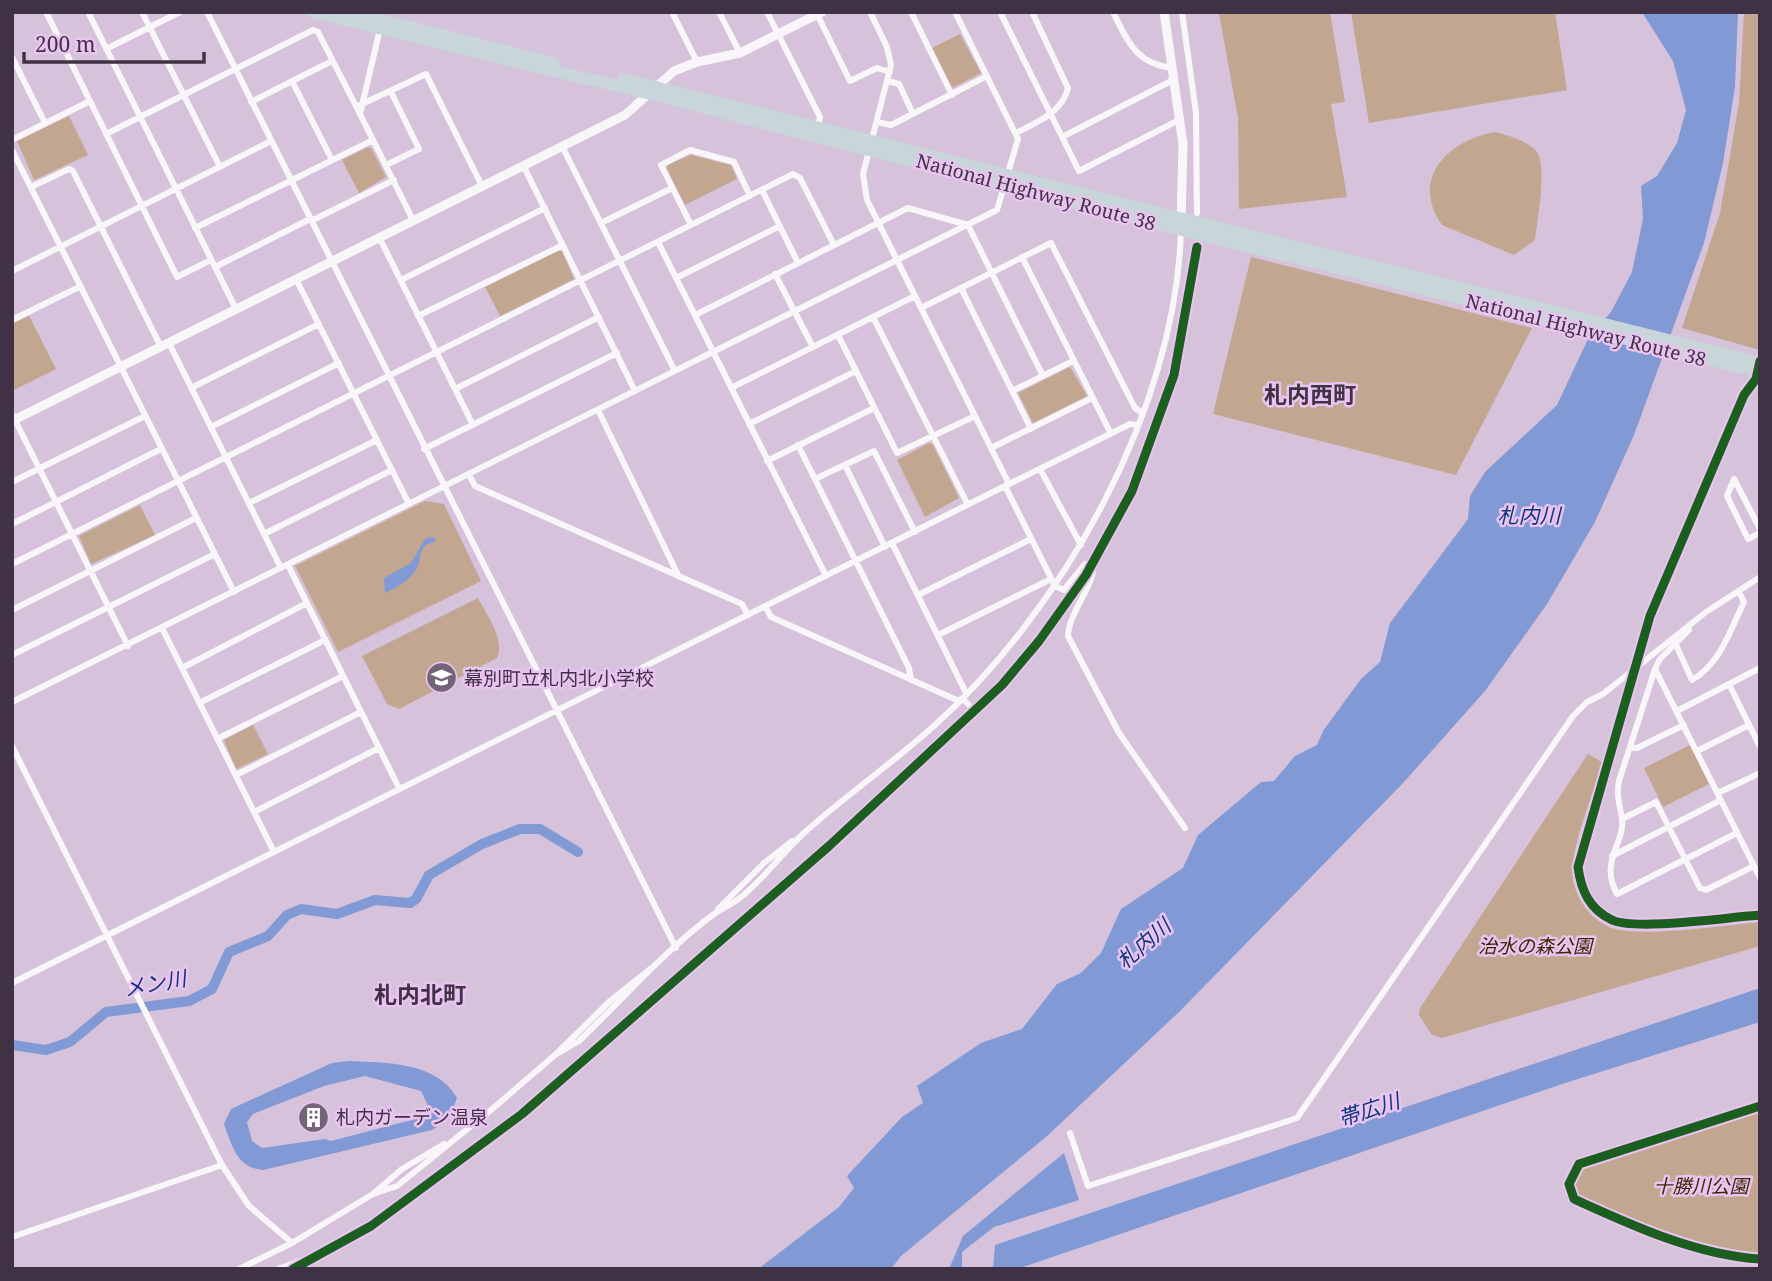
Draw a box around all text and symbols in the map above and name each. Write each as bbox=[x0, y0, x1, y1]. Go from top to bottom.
scale bar bbox=[24, 21, 205, 65]
text: 200 m bbox=[35, 30, 96, 58]
street label: National Highway Route 38 bbox=[913, 147, 1159, 237]
street label: National Highway Route 38 bbox=[1463, 288, 1709, 372]
district label: 札内西町 bbox=[1264, 378, 1356, 410]
water label: 札内川 bbox=[1498, 501, 1562, 529]
school or university icon: 幕別町立札内北小学校 bbox=[424, 661, 458, 695]
place label: 幕別町立札内北小学校 bbox=[464, 665, 654, 691]
water label: 札内川 bbox=[1110, 911, 1178, 974]
park label: 治水の森公園 bbox=[1478, 933, 1595, 959]
water label: メン川 bbox=[121, 963, 190, 1002]
district label: 札内北町 bbox=[374, 978, 466, 1010]
water label: 帯広川 bbox=[1334, 1085, 1405, 1132]
building icon: 札内ガーデン温泉 bbox=[296, 1100, 330, 1134]
place label: 札内ガーデン温泉 bbox=[336, 1104, 488, 1130]
park label: 十勝川公園 bbox=[1653, 1173, 1751, 1199]

